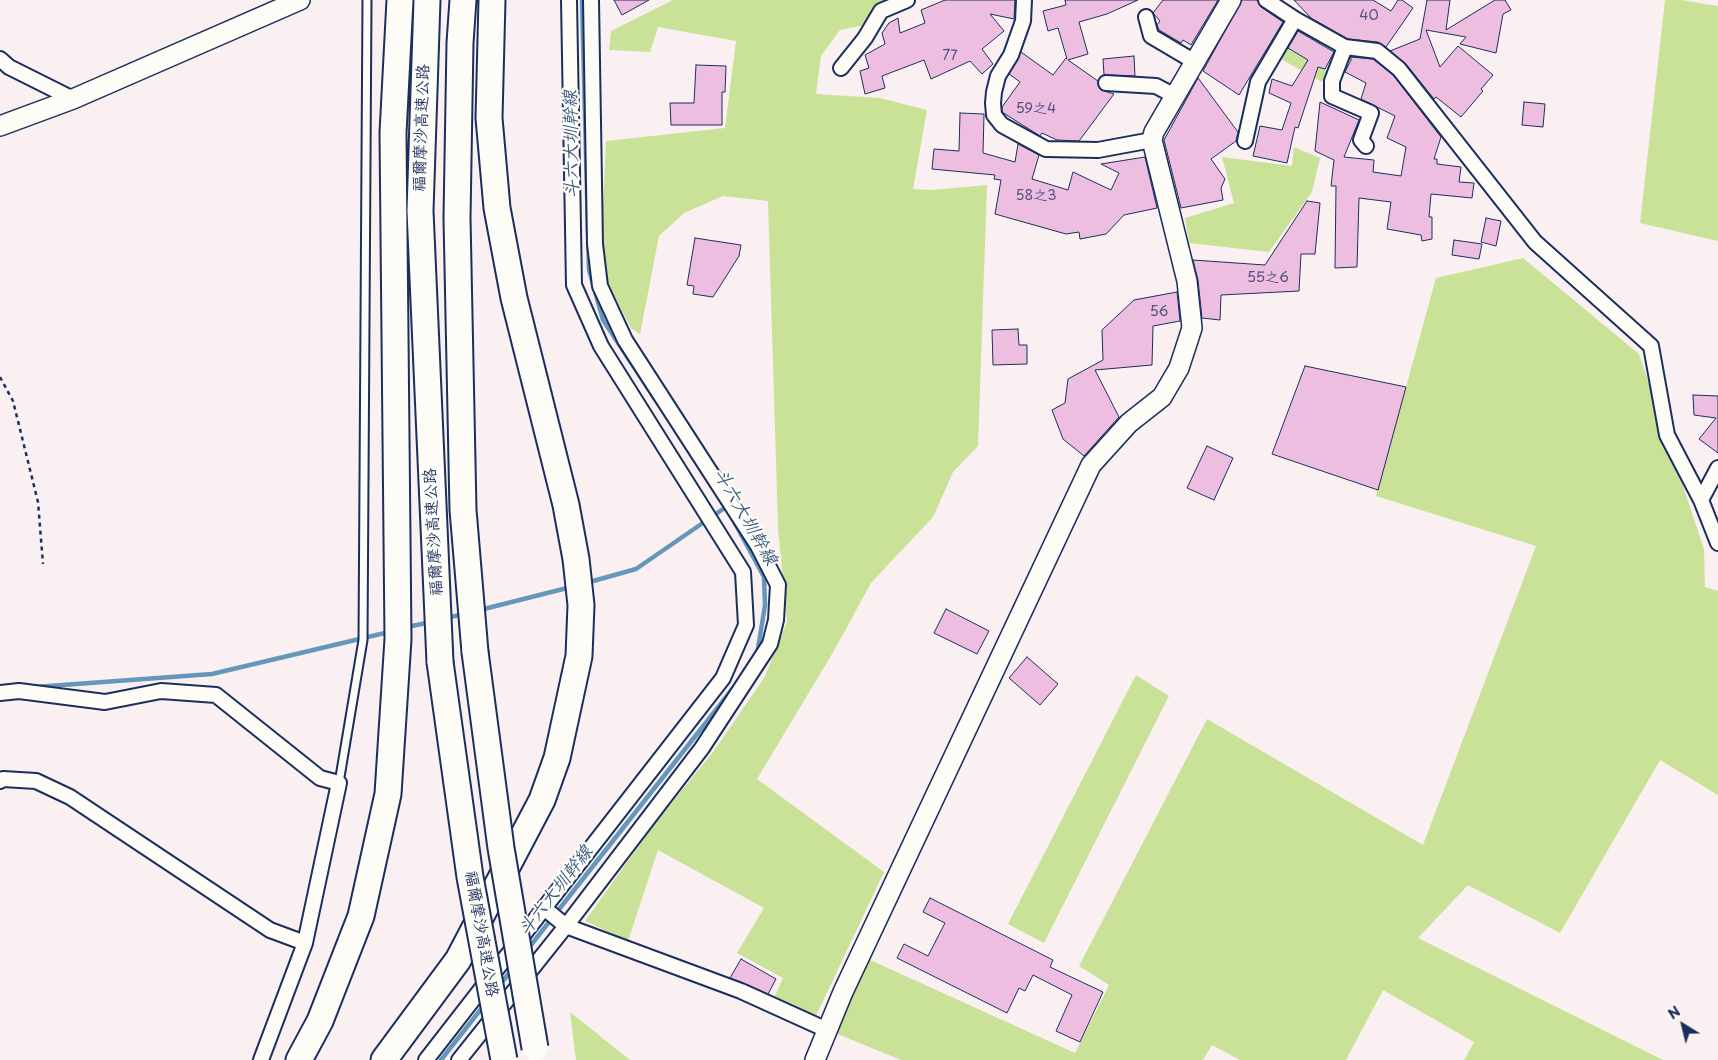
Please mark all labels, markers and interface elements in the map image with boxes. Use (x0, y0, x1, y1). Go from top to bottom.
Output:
house number: 40 (1359, 8, 1379, 24)
house number: 77 (942, 48, 958, 64)
street label: 福爾摩沙高速公路 (410, 64, 434, 192)
water label: 斗六大圳幹線 (560, 90, 584, 198)
house number: 59之4 (1016, 101, 1056, 117)
house number: 58之3 (1016, 188, 1056, 204)
house number: 55之6 (1247, 270, 1289, 286)
house number: 56 (1150, 304, 1168, 320)
water label: 斗六大圳幹線 (709, 465, 781, 569)
street label: 福爾摩沙高速公路 (421, 468, 447, 596)
water label: 斗六大圳幹線 (514, 842, 598, 940)
street label: 福爾摩沙高速公路 (460, 869, 502, 999)
north arrow (1658, 1000, 1708, 1050)
text: N (1663, 1001, 1685, 1024)

